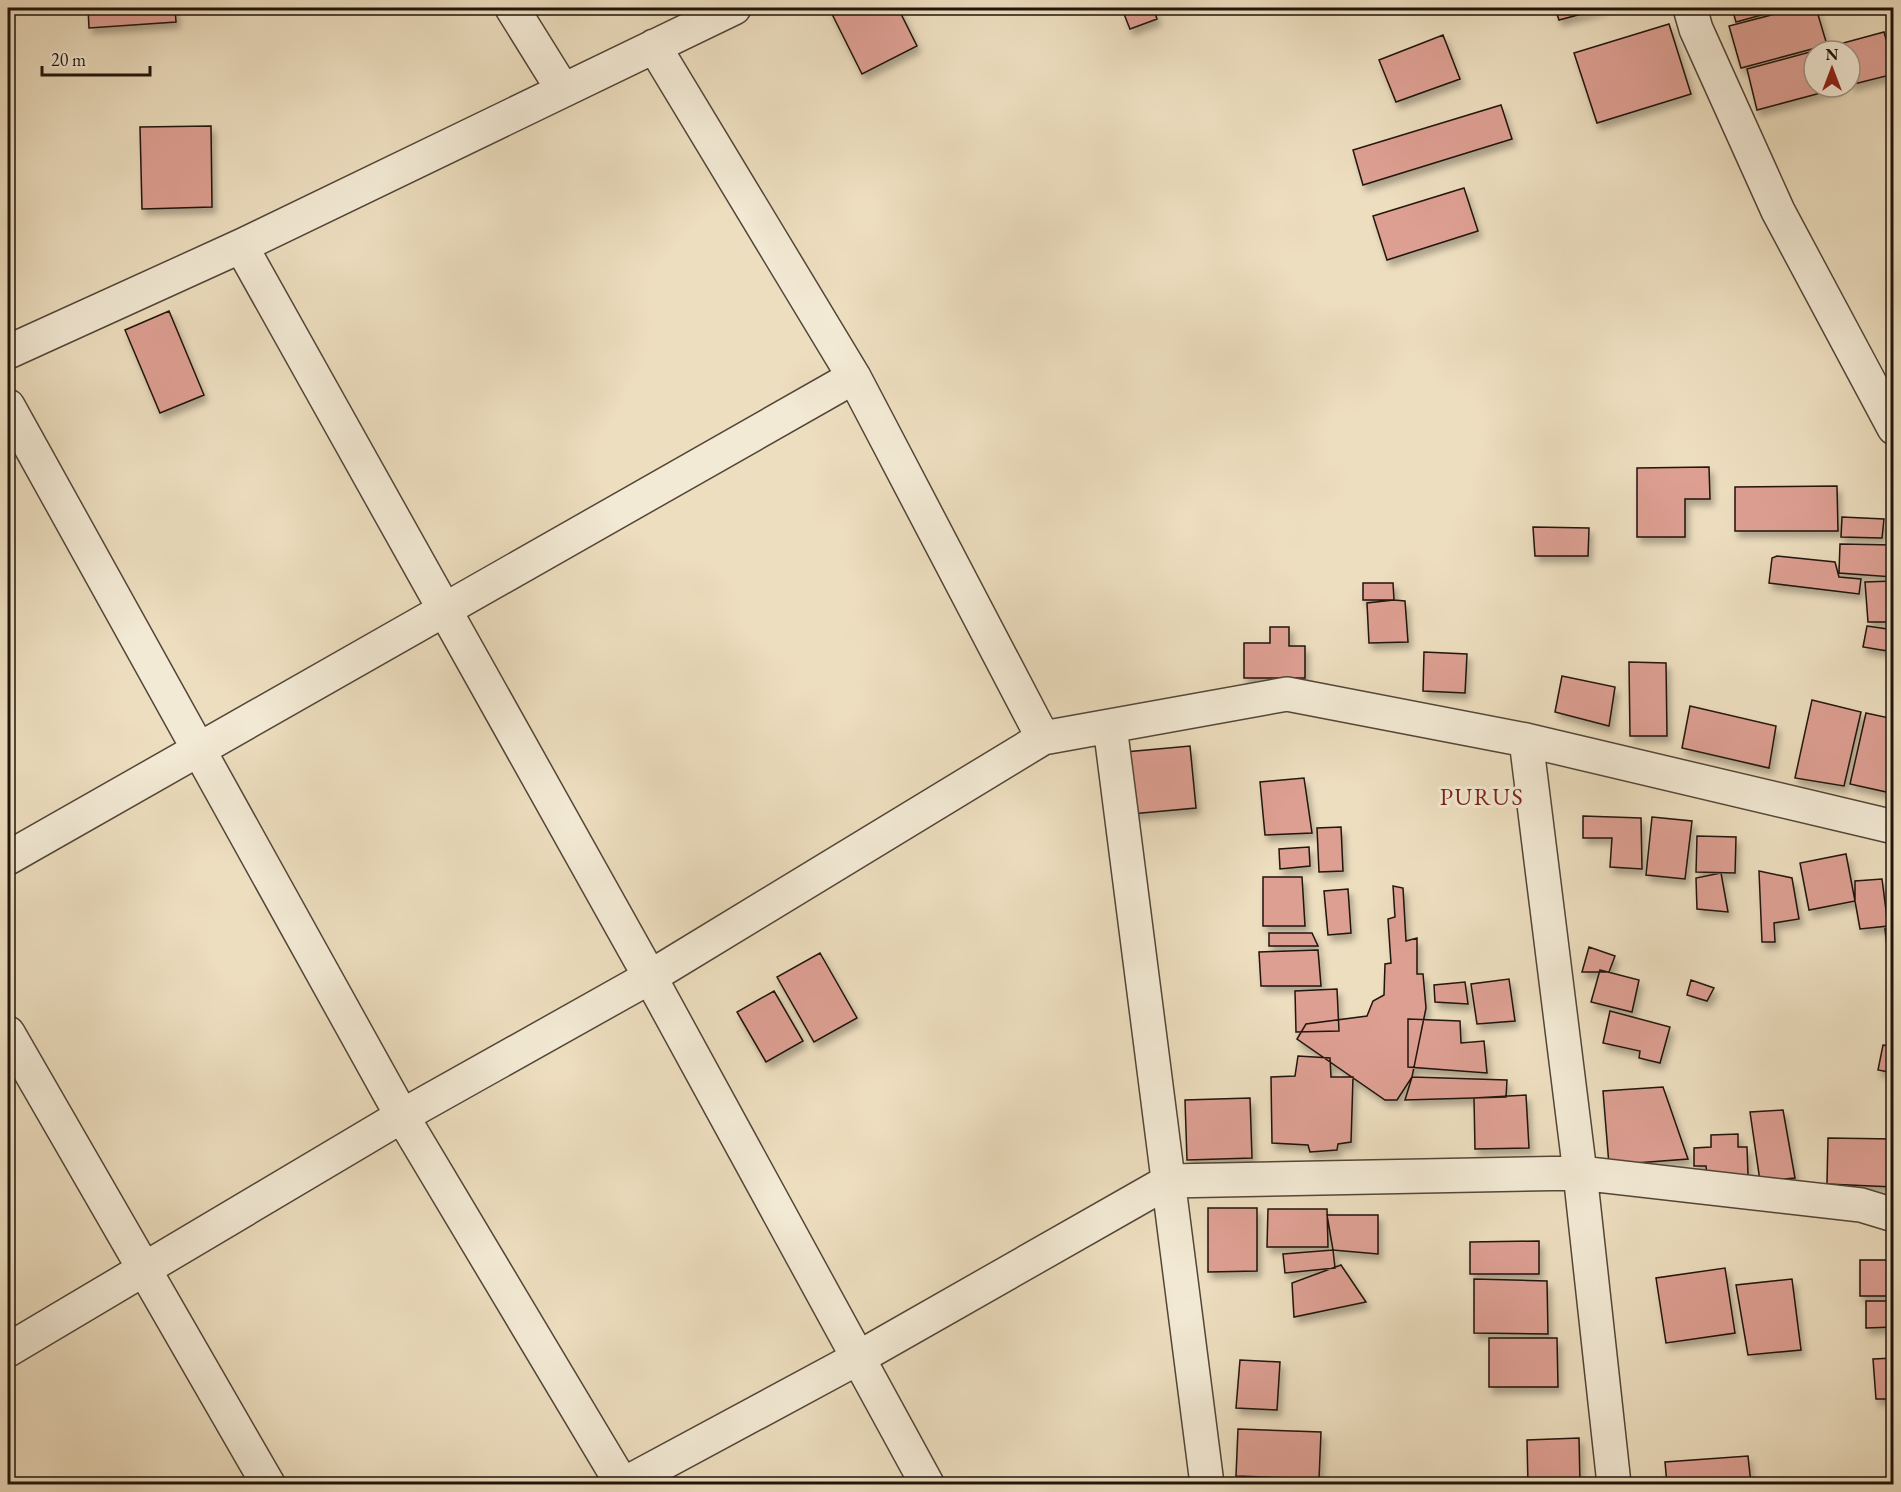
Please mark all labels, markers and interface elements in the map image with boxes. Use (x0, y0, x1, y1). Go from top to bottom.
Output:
scale bar (42, 39, 150, 77)
north arrow (1802, 39, 1862, 99)
text: N (1826, 44, 1839, 65)
text: 20 m (51, 48, 86, 71)
district label: PURUS (1440, 781, 1524, 812)

